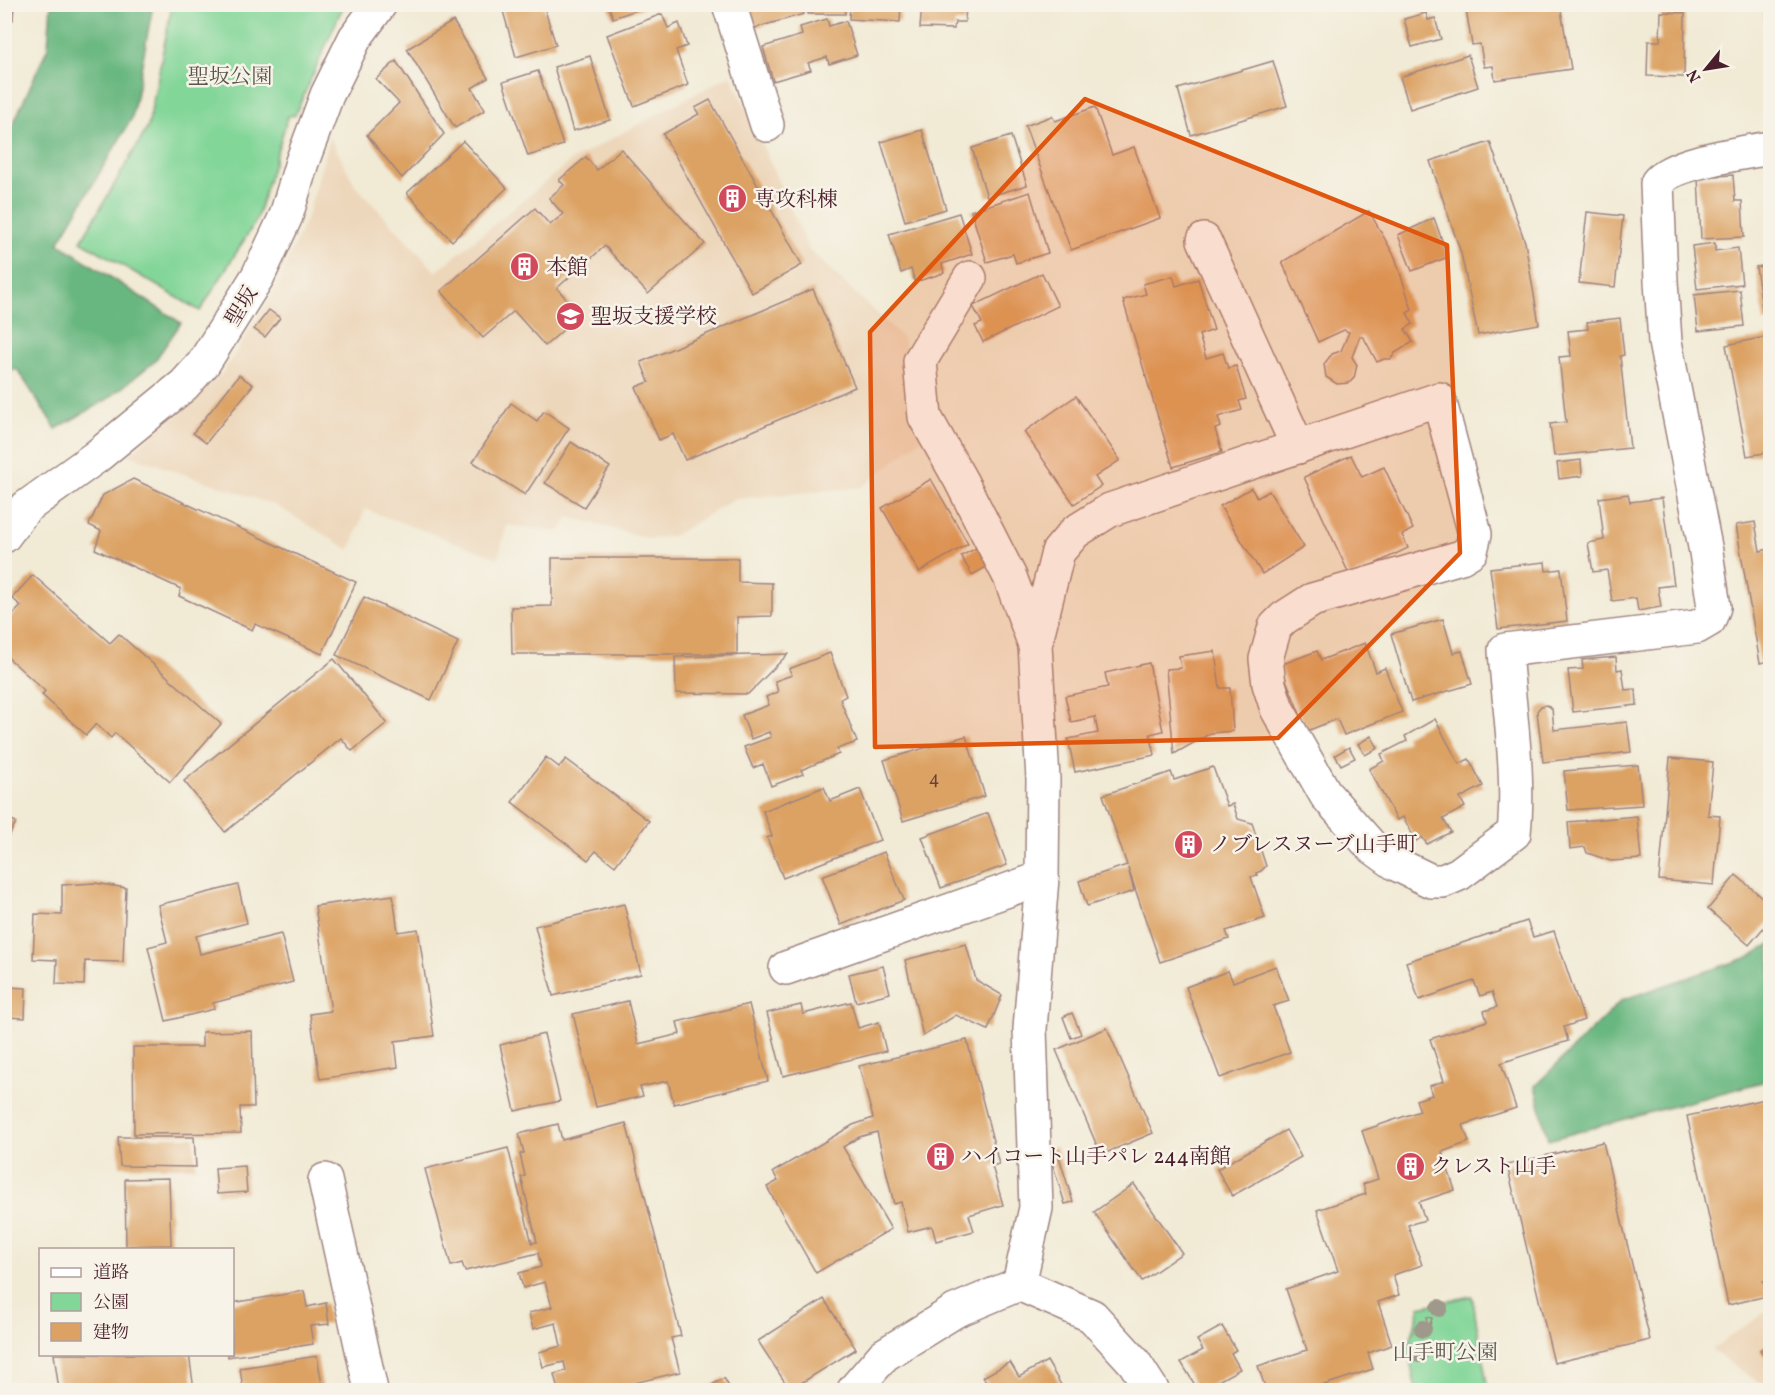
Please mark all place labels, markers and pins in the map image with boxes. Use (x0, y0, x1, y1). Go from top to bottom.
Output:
building icon: 専攻科棟 (717, 183, 749, 215)
place label: 専攻科棟 (754, 186, 838, 215)
building icon: 本館 (509, 251, 541, 283)
place label: 本館 (546, 254, 588, 283)
school or university icon: 聖坂支援学校 (554, 300, 586, 332)
place label: 聖坂支援学校 (591, 303, 717, 332)
building icon: ノブレスヌーブ山手町 (1173, 828, 1205, 860)
place label: ノブレスヌーブ山手町 (1210, 831, 1417, 860)
building icon: ハイコート山手パレ 244南館 (924, 1140, 956, 1172)
place label: ハイコート山手パレ 244南館 (961, 1143, 1231, 1172)
building icon: クレスト山手 (1394, 1150, 1426, 1182)
place label: クレスト山手 (1431, 1153, 1556, 1182)

